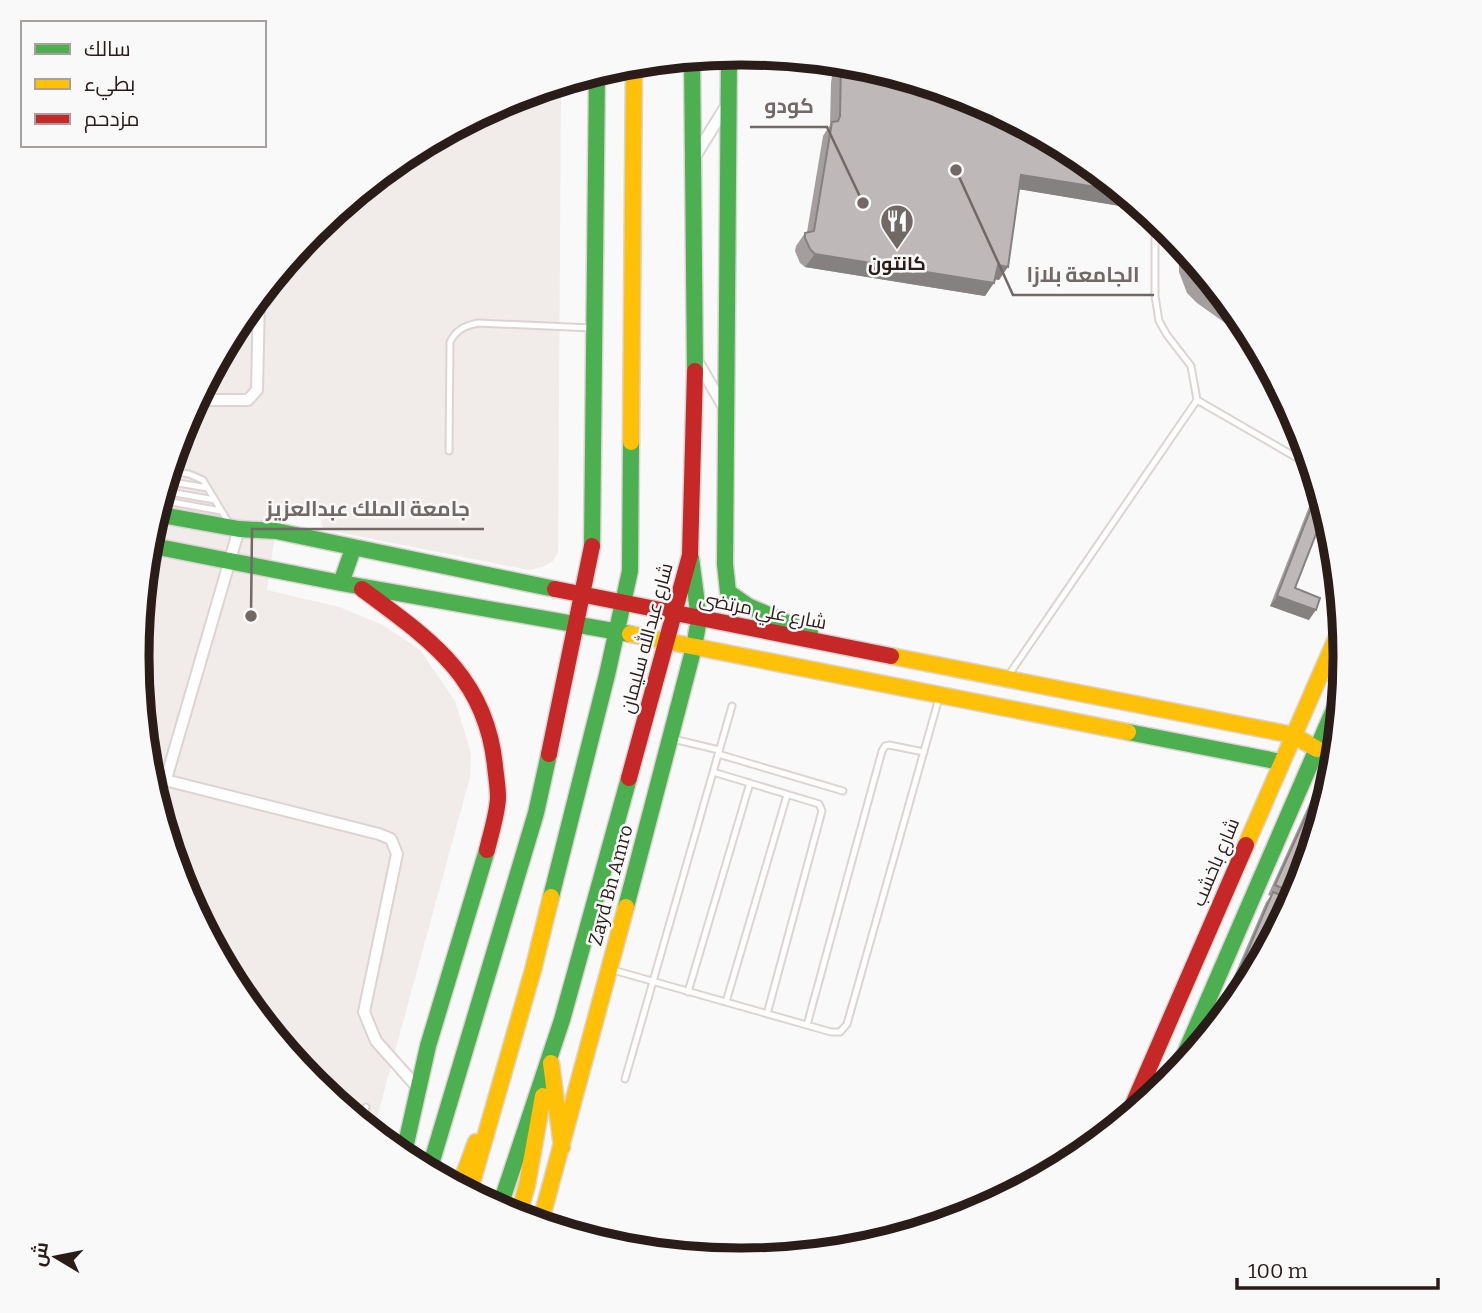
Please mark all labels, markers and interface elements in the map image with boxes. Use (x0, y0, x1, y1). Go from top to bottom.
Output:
legend (21, 21, 266, 147)
text: سالك (84, 36, 131, 62)
text: بطيء (84, 71, 135, 100)
callout: كودو (750, 85, 827, 127)
text: كودو (764, 93, 814, 119)
text: مزدحم (84, 106, 139, 133)
restaurant icon: كانتون (878, 202, 916, 251)
place label: كانتون (868, 252, 926, 275)
callout: الجامعة بلازا (1013, 253, 1154, 295)
text: الجامعة بلازا (1026, 262, 1140, 288)
callout: جامعة الملك عبدالعزيز (252, 487, 484, 529)
text: جامعة الملك عبدالعزيز (265, 496, 470, 522)
street label: شارع عبدالله سليمان (614, 560, 680, 716)
street label: شارع علي مرتضى (697, 587, 829, 637)
street label: شارع باخشب (1187, 815, 1246, 911)
street label: Zayd Bn Amro (583, 822, 638, 948)
north arrow (21, 1222, 91, 1292)
text: ش (26, 1240, 53, 1268)
scale bar (1237, 1246, 1438, 1290)
text: 100 m (1248, 1258, 1308, 1284)

